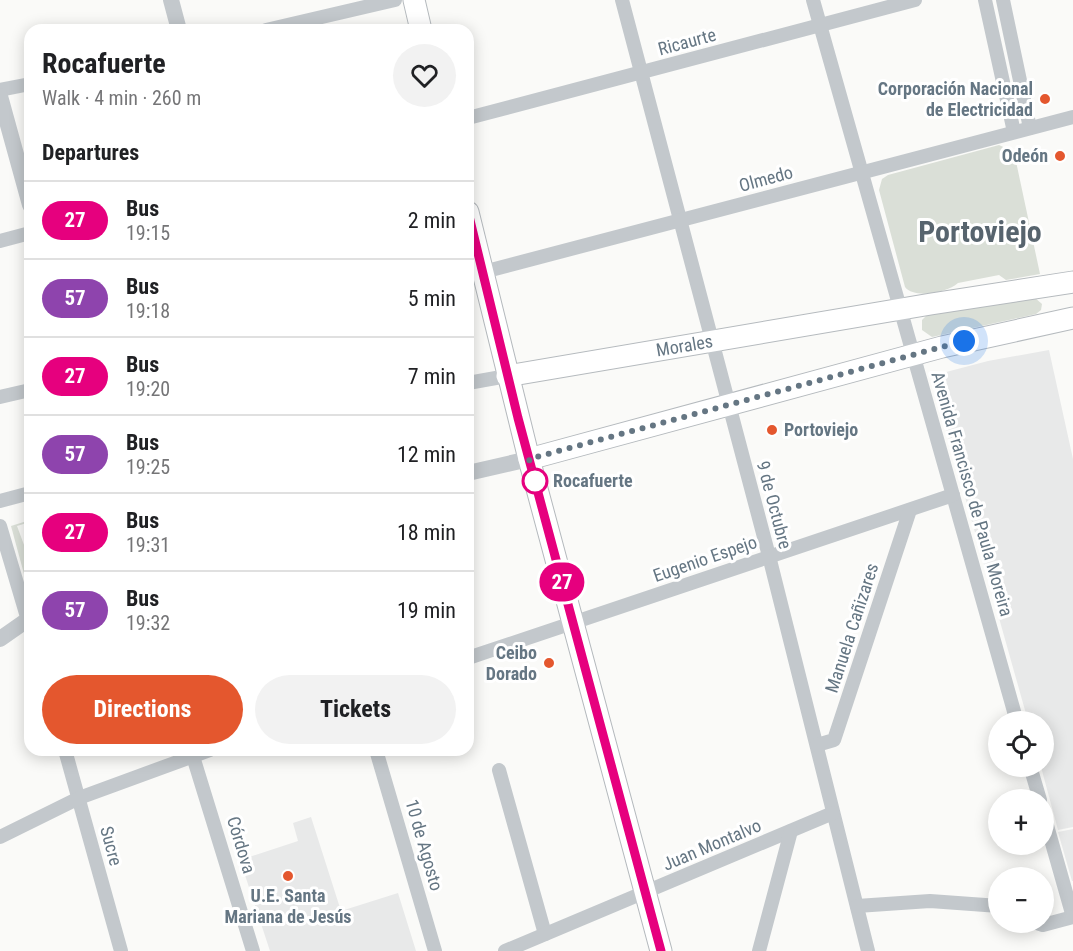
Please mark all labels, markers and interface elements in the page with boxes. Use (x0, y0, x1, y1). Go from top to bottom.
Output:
street label: Ricaurte (656, 24, 718, 59)
button: heart (393, 44, 456, 107)
text: Rocafuerte (42, 47, 166, 80)
place label: Corporación Nacional de Electricidad (878, 78, 1033, 120)
text: Walk · 4 min · 260 m (42, 86, 201, 110)
marker: Corporación Nacional de Electricidad (1038, 92, 1052, 106)
text: Departures (42, 140, 139, 165)
place label: Odeón (1002, 145, 1048, 166)
marker: Odeón (1053, 149, 1067, 163)
street label: Olmedo (737, 161, 795, 196)
text: Bus (126, 196, 159, 221)
text: 27 (64, 208, 86, 232)
text: 2 min (408, 208, 456, 233)
district label: Portoviejo (918, 214, 1042, 249)
text: 19:15 (126, 221, 170, 245)
text: Bus (126, 274, 159, 299)
text: 57 (64, 286, 86, 310)
text: 5 min (408, 286, 456, 311)
text: 19:18 (126, 299, 170, 323)
your location (949, 326, 979, 356)
street label: Morales (654, 330, 714, 361)
text: Bus (126, 352, 159, 377)
text: 27 (64, 364, 86, 388)
text: 7 min (408, 364, 456, 389)
street label: Avenida Francisco de Paula Moreira (927, 369, 1017, 619)
text: 19:20 (126, 377, 170, 401)
place label: Portoviejo (784, 419, 858, 440)
marker: Portoviejo (765, 423, 779, 437)
text: Bus (126, 430, 159, 455)
text: 57 (64, 442, 86, 466)
text: 12 min (397, 442, 456, 467)
text: 19:25 (126, 455, 170, 479)
street label: 9 de Octubre (753, 459, 796, 551)
marker: Rocafuerte (522, 468, 548, 494)
place label: Rocafuerte (553, 470, 633, 491)
text: Bus (126, 508, 159, 533)
text: 27 (64, 520, 86, 544)
text: 18 min (397, 520, 456, 545)
street label: Eugenio Espejo (650, 531, 759, 586)
text: 19:31 (126, 533, 170, 557)
street label: Manuela Cañizares (821, 560, 882, 695)
line badge: 27 (535, 562, 589, 602)
text: 27 (551, 570, 573, 594)
text: Bus (126, 586, 159, 611)
text: 57 (64, 598, 86, 622)
text: 19 min (397, 598, 456, 623)
text: 19:32 (126, 611, 170, 635)
place label: Ceibo Dorado (486, 642, 537, 684)
marker: Ceibo Dorado (542, 656, 556, 670)
button: Directions (42, 675, 243, 744)
button: Tickets (255, 675, 456, 744)
map controls (988, 711, 1054, 933)
button: locate (988, 711, 1054, 777)
button: + (988, 789, 1054, 855)
street label: 10 de Agosto (401, 797, 448, 893)
street label: Córdova (223, 814, 260, 876)
street label: Juan Montalvo (659, 814, 764, 875)
street label: Sucre (96, 824, 127, 868)
button: − (988, 867, 1054, 933)
marker: U.E. Santa Mariana de Jesús (281, 869, 295, 883)
place label: U.E. Santa Mariana de Jesús (225, 885, 351, 927)

